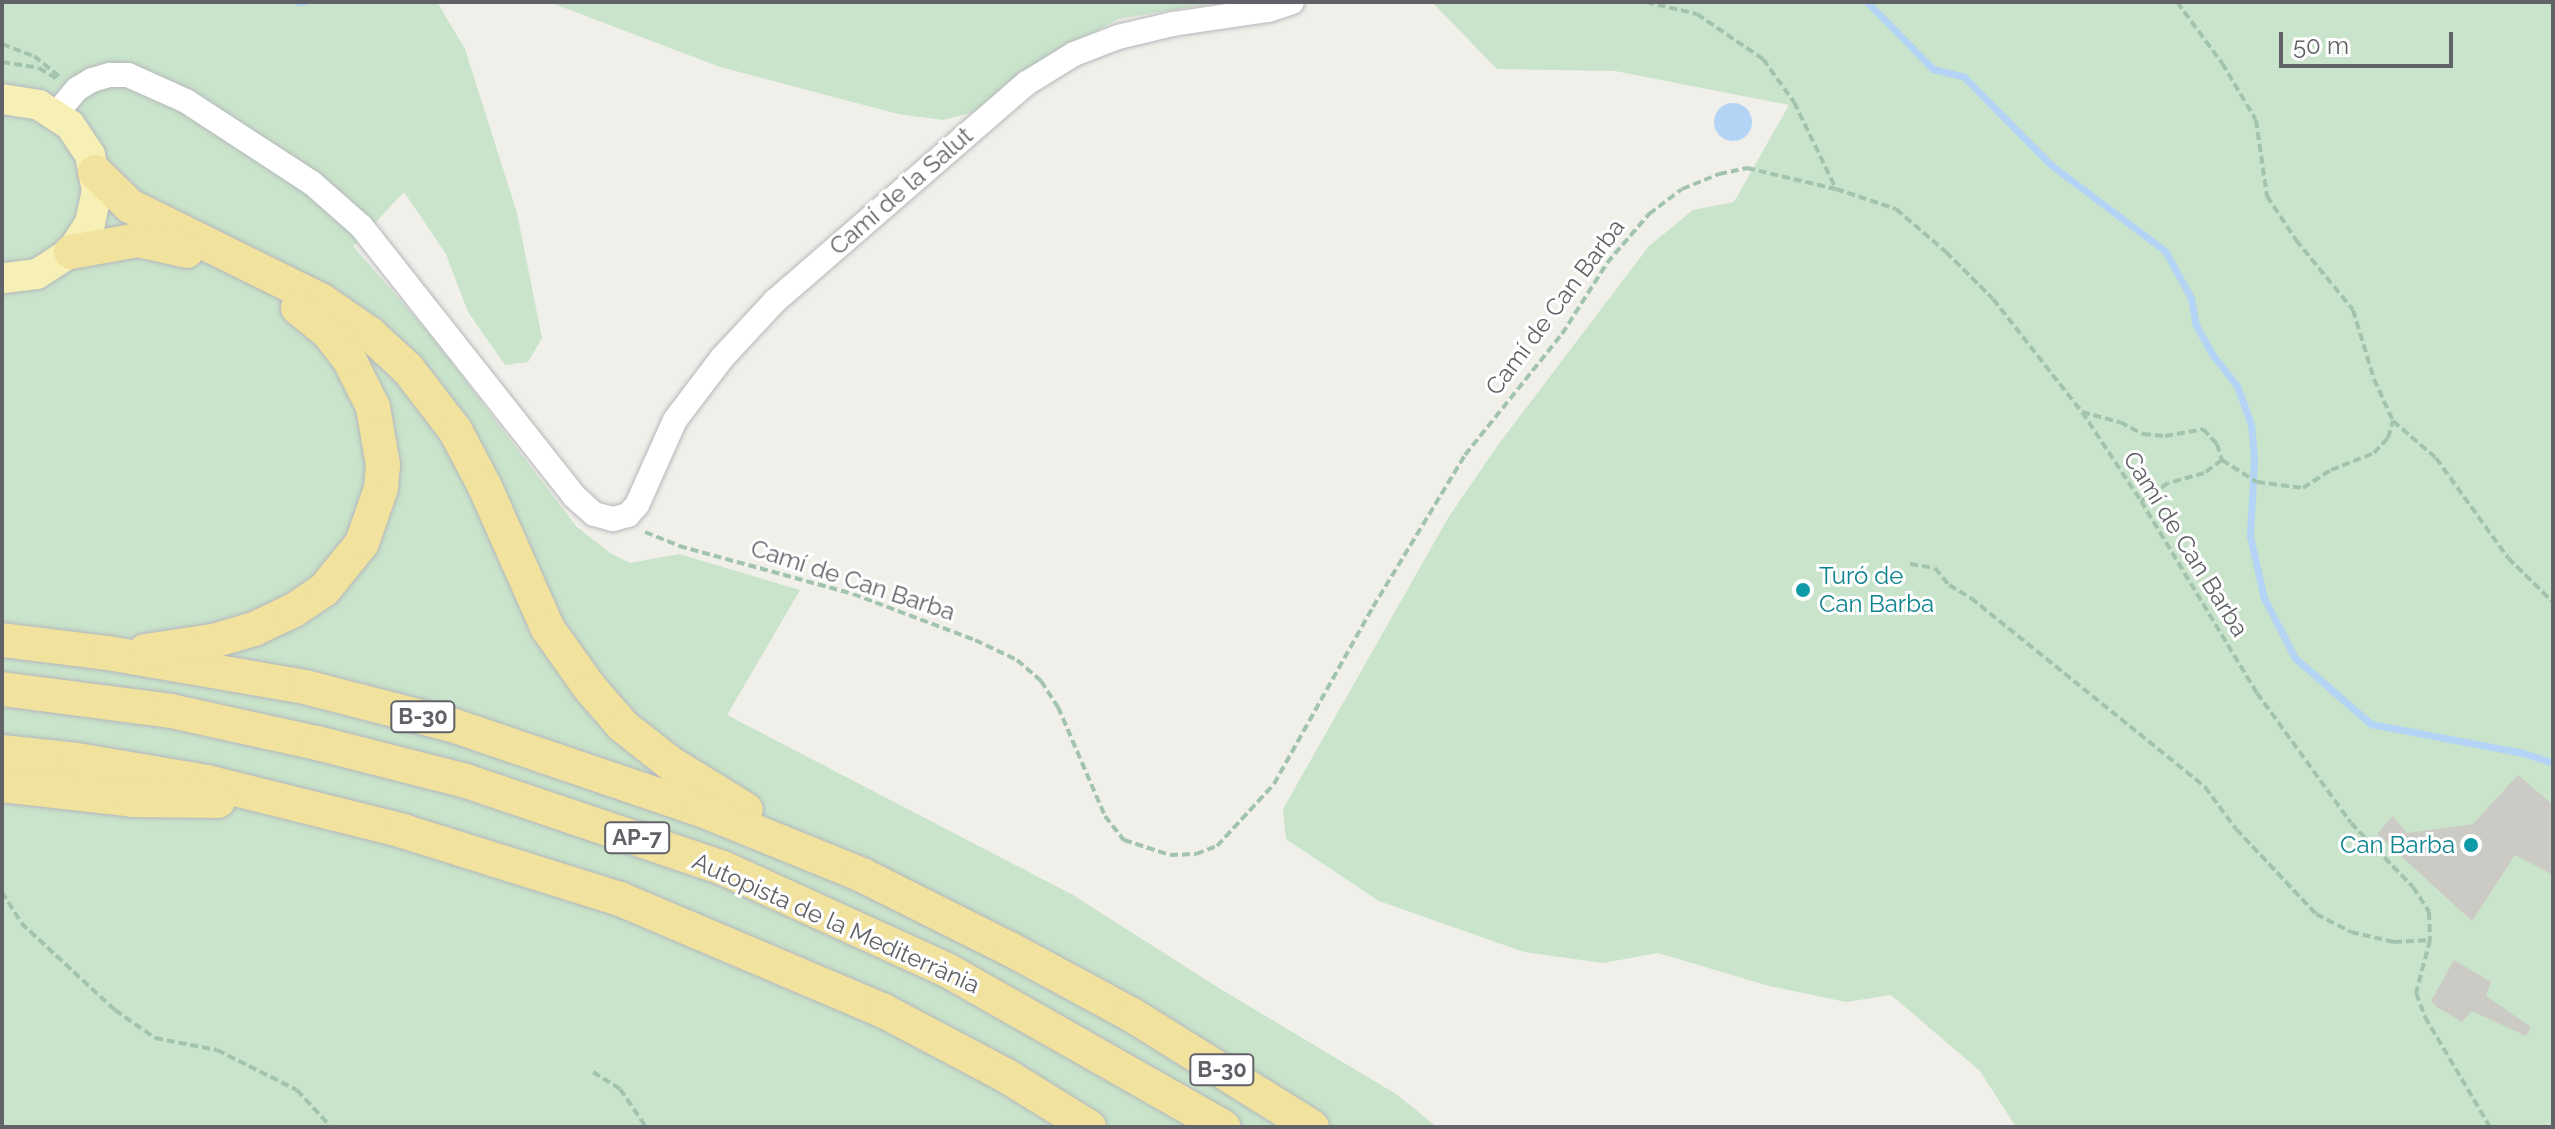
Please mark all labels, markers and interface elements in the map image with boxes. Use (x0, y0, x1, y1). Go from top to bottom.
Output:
scale bar (2283, 16, 2457, 66)
text: 50 m (2293, 31, 2349, 60)
street label: Camí de la Salut (824, 121, 978, 261)
street label: Camí de Can Barba (1479, 213, 1631, 401)
street label: Camí de Can Barba (2117, 446, 2255, 642)
street label: Camí de Can Barba (747, 533, 959, 627)
place label: Turó de Can Barba (1819, 562, 1934, 618)
marker: Turó de Can Barba (1794, 581, 1812, 599)
road number: B-30 (389, 699, 457, 735)
road number: AP-7 (603, 820, 671, 856)
place label: Can Barba (2340, 831, 2455, 859)
marker: Can Barba (2462, 836, 2480, 854)
street label: Autopista de la Mediterrània (688, 847, 984, 999)
road number: B-30 (1188, 1052, 1256, 1088)

